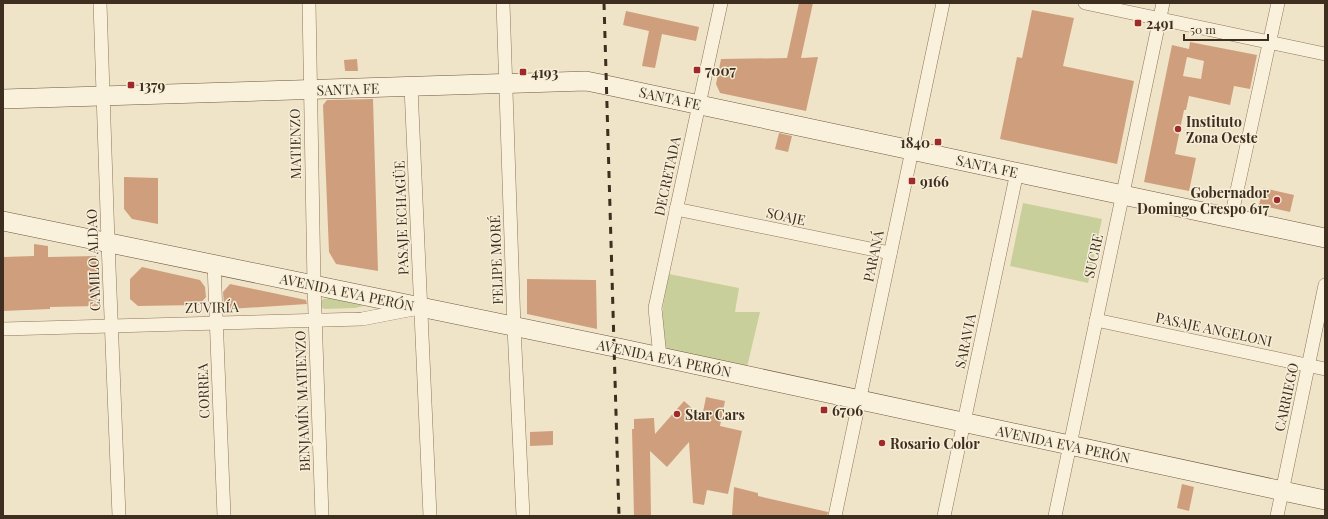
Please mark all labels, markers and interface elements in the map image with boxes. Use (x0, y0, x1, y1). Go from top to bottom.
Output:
place label: 2491 (1146, 14, 1174, 33)
scale bar (1184, 16, 1268, 42)
marker: 2491 (1133, 18, 1143, 28)
text: 50 m (1190, 21, 1216, 37)
place label: 7007 (705, 61, 736, 80)
place label: 4193 (531, 63, 558, 82)
marker: 7007 (692, 65, 702, 75)
marker: 4193 (518, 67, 528, 77)
place label: 1379 (139, 76, 165, 95)
street label: SANTA FE (316, 78, 380, 100)
marker: 1379 (126, 80, 136, 90)
street label: SANTA FE (637, 82, 703, 114)
street label: MATIENZO (285, 108, 305, 180)
place label: Instituto Zona Oeste (1186, 112, 1258, 147)
marker: Instituto Zona Oeste (1173, 124, 1183, 134)
place label: 1840 (900, 133, 930, 152)
street label: DECRETADA (649, 134, 685, 218)
marker: 1840 (933, 137, 943, 147)
street label: SANTA FE (954, 150, 1020, 182)
street label: PASAJE ECHAGÜE (390, 160, 412, 276)
place label: 9166 (920, 172, 949, 191)
marker: 9166 (907, 176, 917, 186)
place label: Gobernador Domingo Crespo 617 (1137, 183, 1270, 218)
marker: Gobernador Domingo Crespo 617 (1272, 195, 1282, 205)
street label: SOAJE (765, 203, 807, 229)
street label: CAMILO ALDAO (82, 209, 104, 311)
street label: FELIPE MORÉ (485, 215, 507, 305)
street label: PARANÁ (858, 228, 888, 284)
street label: SUCRE (1079, 232, 1107, 280)
street label: AVENIDA EVA PERÓN (277, 268, 416, 316)
street label: ZUVIRÍA (185, 297, 239, 317)
street label: PASAJE ANGELONI (1154, 307, 1274, 351)
street label: SARAVIA (950, 312, 980, 370)
street label: BENJAMÍN MATIENZO (290, 330, 314, 472)
street label: AVENIDA EVA PERÓN (594, 334, 733, 382)
street label: CARRIEGO (1269, 361, 1303, 433)
street label: CORREA (193, 363, 213, 419)
place label: 6706 (832, 401, 863, 420)
place label: Star Cars (685, 405, 745, 424)
marker: 6706 (819, 405, 829, 415)
marker: Star Cars (672, 409, 682, 419)
street label: AVENIDA EVA PERÓN (993, 420, 1132, 468)
place label: Rosario Color (890, 434, 980, 453)
marker: Rosario Color (877, 438, 887, 448)

